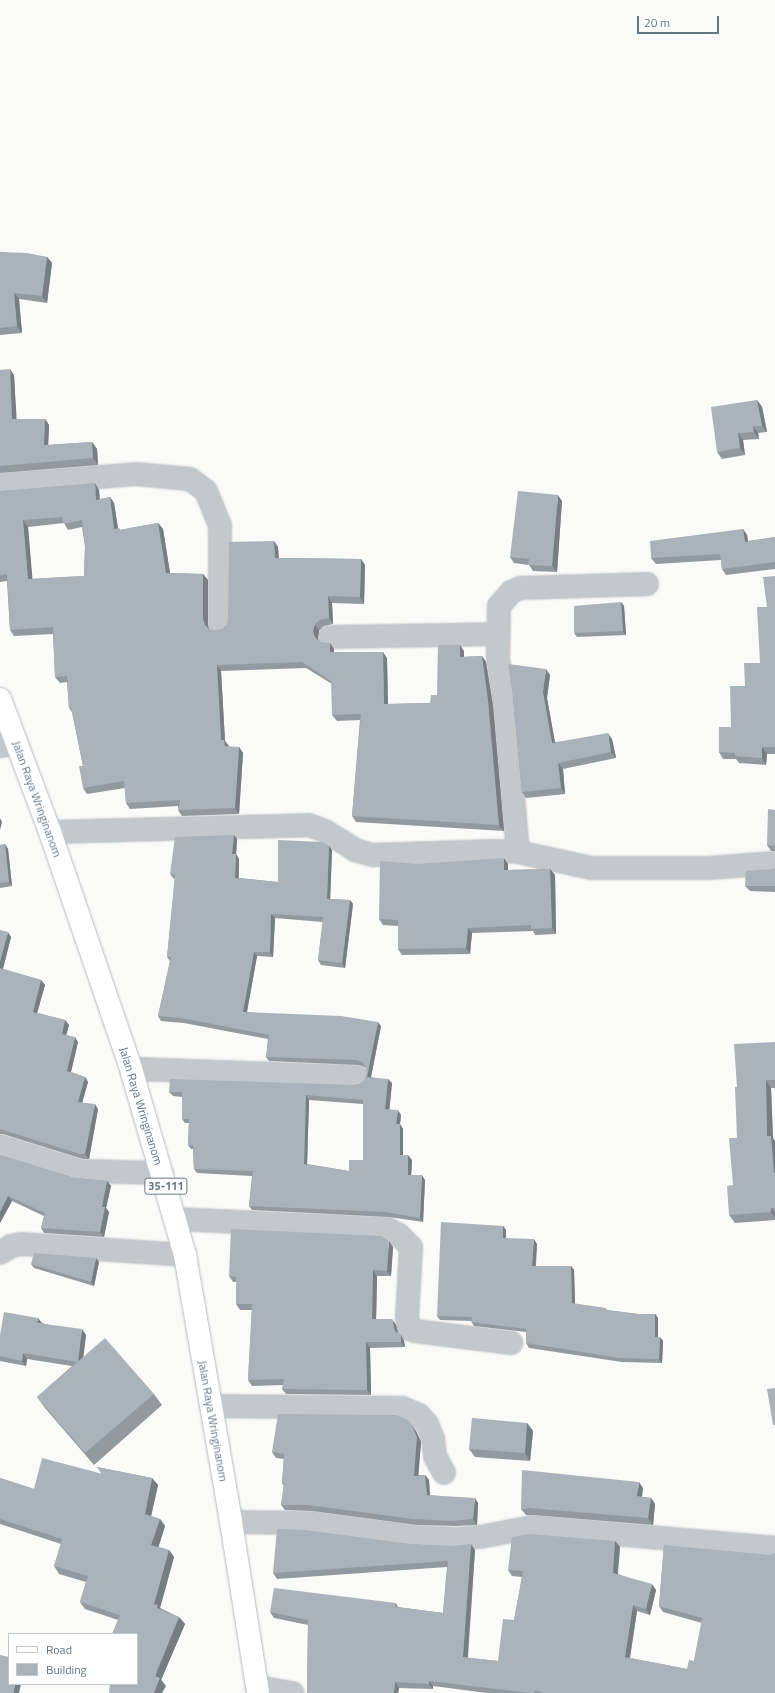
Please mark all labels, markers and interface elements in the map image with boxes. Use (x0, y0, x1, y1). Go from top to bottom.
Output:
scale bar (639, 8, 721, 34)
text: 20 m (644, 13, 670, 32)
street label: Jalan Raya Wringinanom (9, 739, 65, 859)
street label: Jalan Raya Wringinanom (116, 1045, 166, 1167)
road number: 35-111 (144, 1177, 188, 1195)
street label: Jalan Raya Wringinanom (195, 1359, 231, 1483)
legend (8, 1633, 138, 1685)
text: Road (46, 1640, 72, 1659)
text: Building (46, 1660, 87, 1679)

